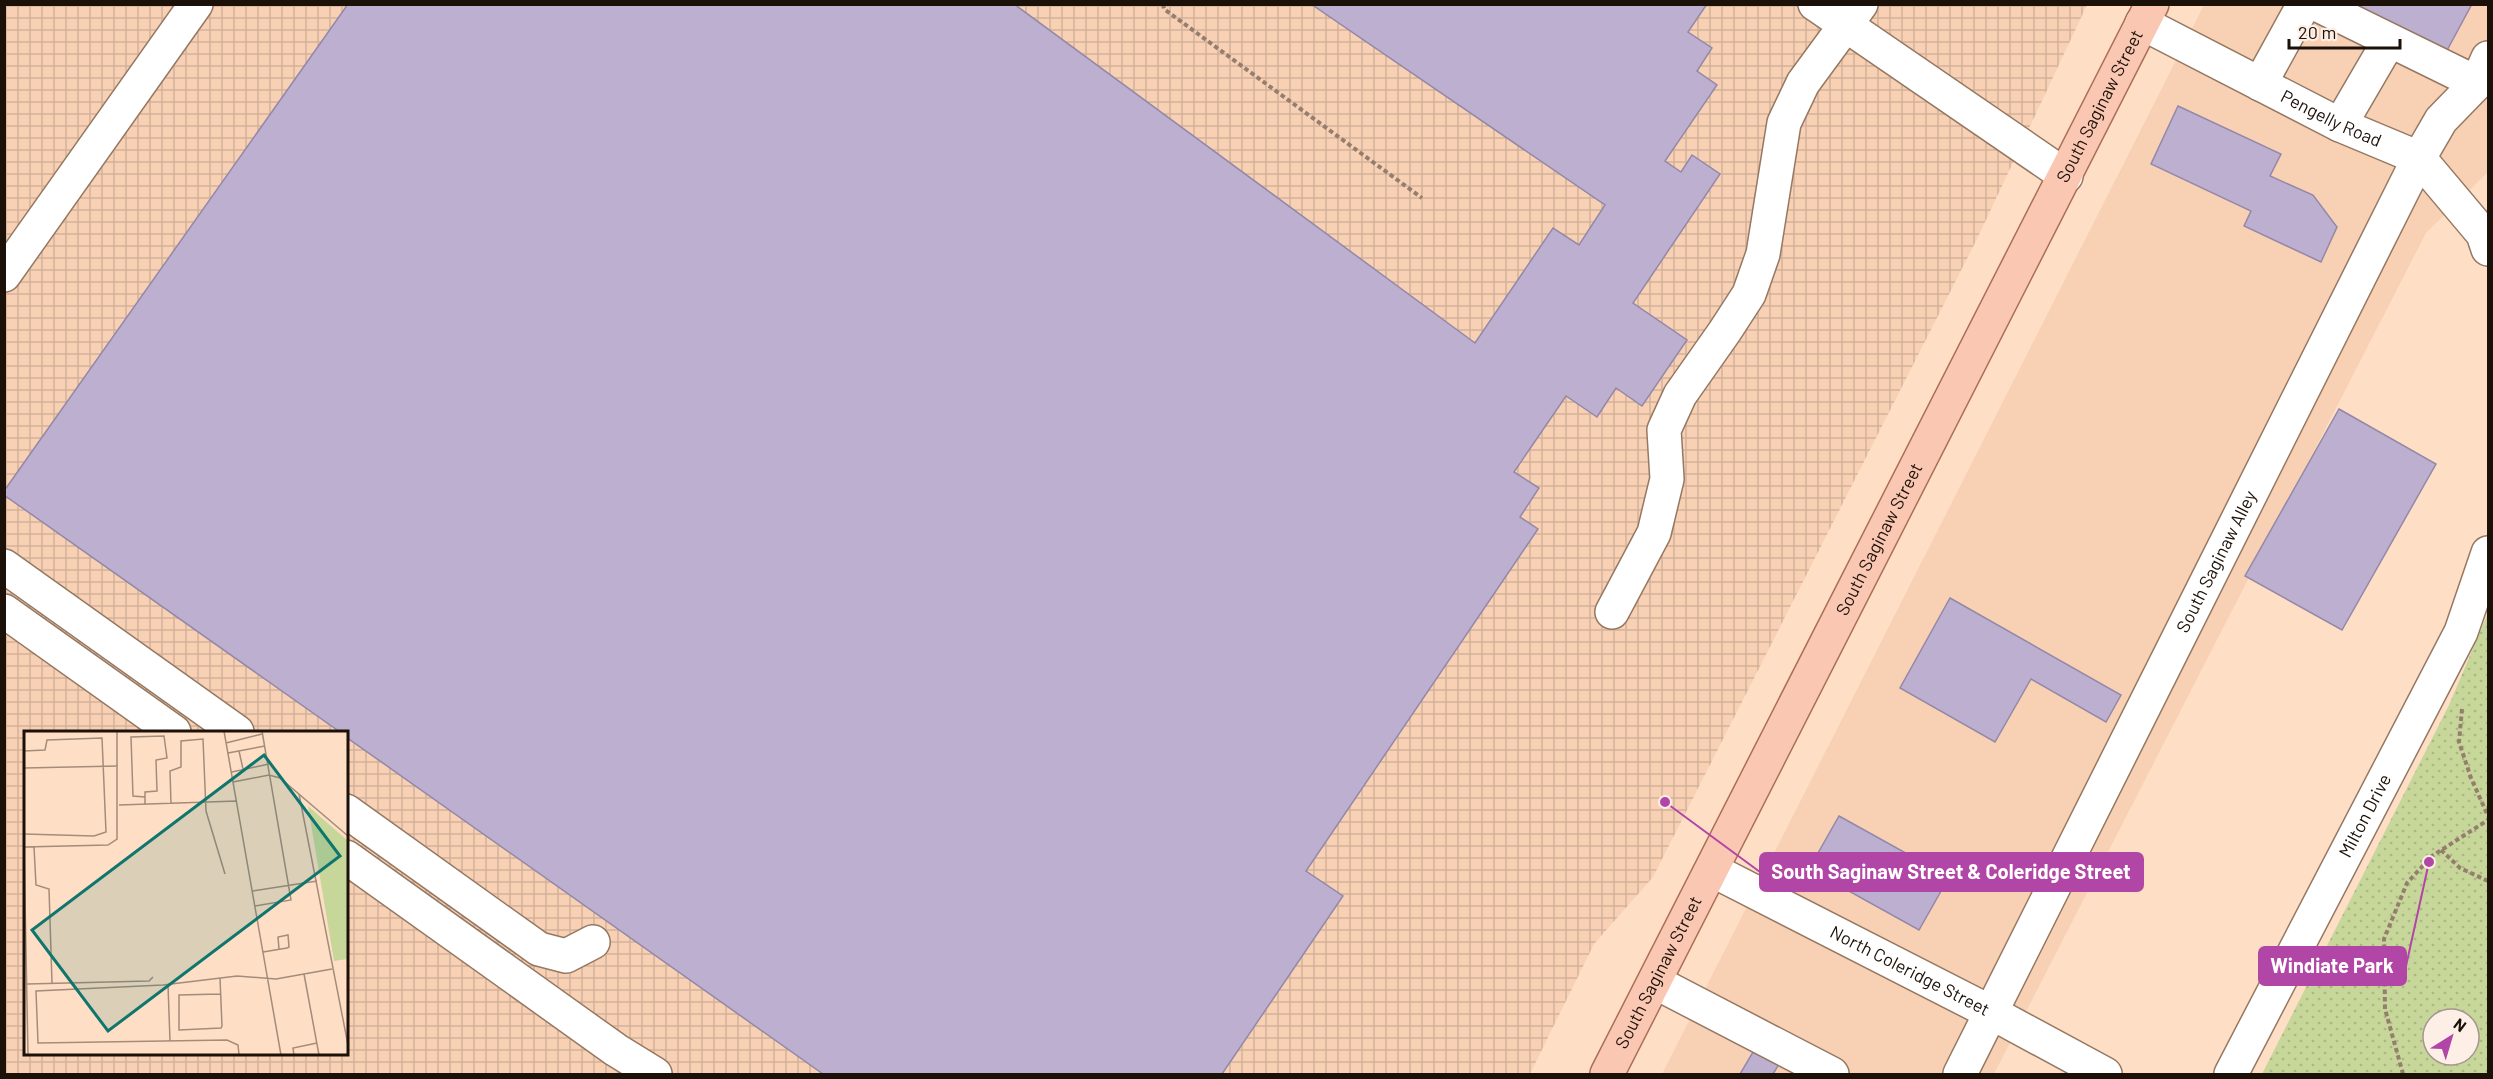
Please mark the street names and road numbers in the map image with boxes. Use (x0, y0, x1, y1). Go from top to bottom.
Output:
street label: South Saginaw Street (2051, 26, 2147, 186)
street label: Pengelly Road (2277, 84, 2385, 151)
street label: South Saginaw Street (1830, 459, 1926, 619)
street label: South Saginaw Alley (2171, 487, 2261, 636)
street label: Milton Drive (2334, 770, 2395, 861)
street label: South Saginaw Street (1610, 892, 1706, 1052)
street label: North Coleridge Street (1827, 920, 1994, 1020)

